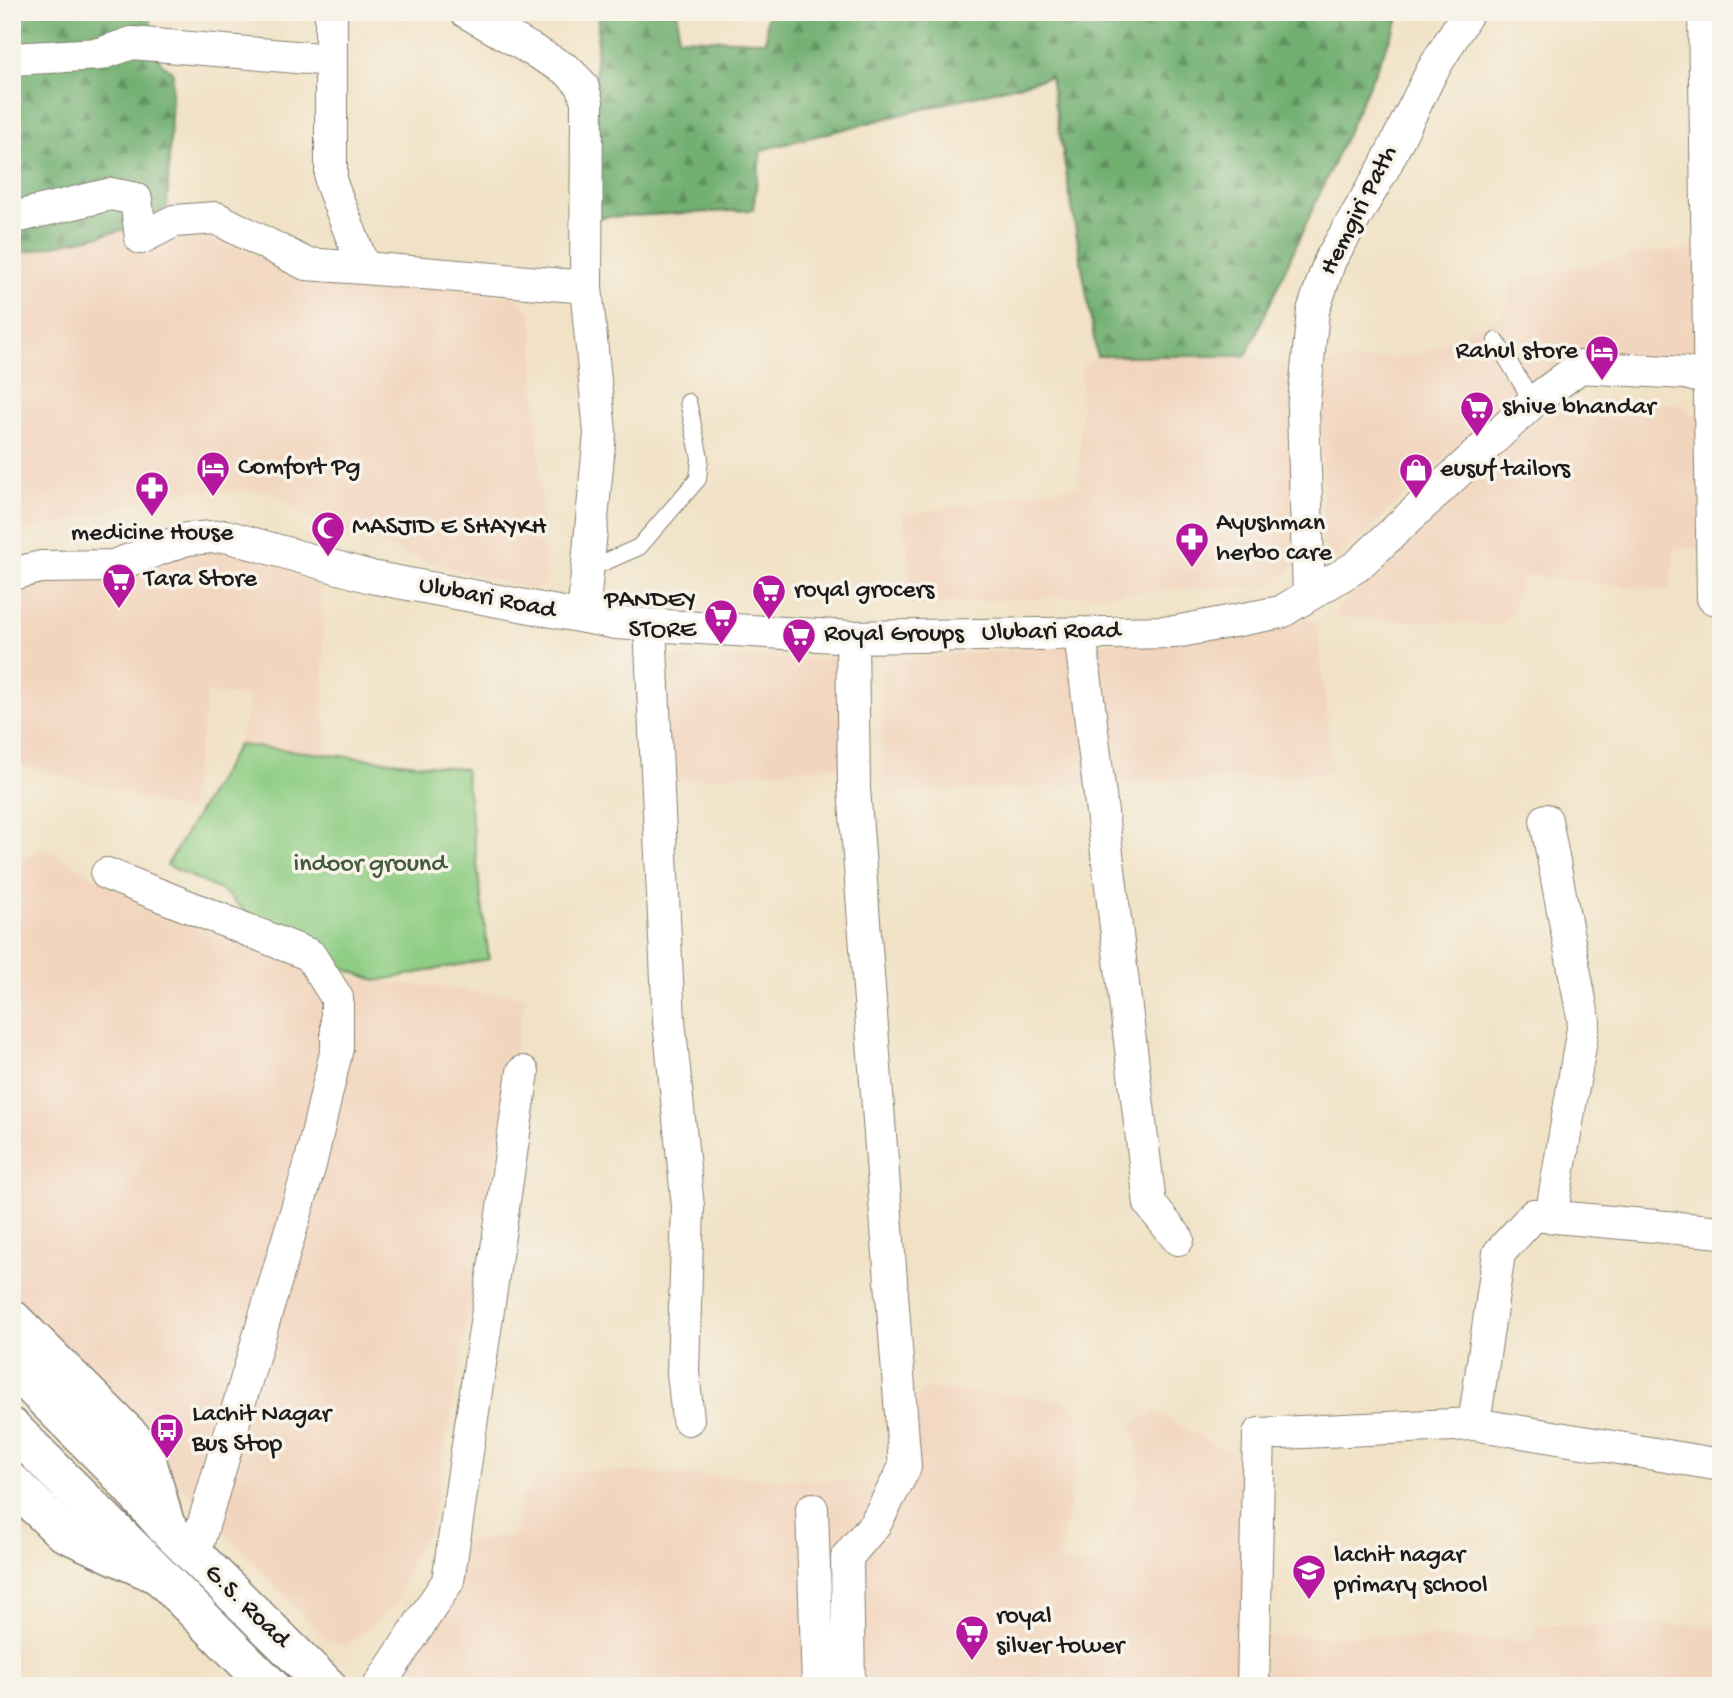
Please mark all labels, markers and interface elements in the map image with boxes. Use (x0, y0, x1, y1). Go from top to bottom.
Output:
street label: Hemgiri Path (1314, 141, 1406, 281)
hotel icon: Rahul store (1583, 333, 1621, 382)
place label: Rahul store (1456, 337, 1579, 368)
supermarket icon: shive bhandar (1458, 389, 1496, 438)
place label: shive bhandar (1502, 393, 1658, 424)
hotel icon: Comfort Pg (194, 449, 232, 498)
shop icon: eusuf tailors (1397, 451, 1435, 500)
place label: Comfort Pg (238, 453, 361, 484)
place label: eusuf tailors (1440, 455, 1572, 486)
pharmacy icon: medicine House (133, 469, 171, 518)
mosque icon: MASJID E SHAYKH (309, 509, 347, 558)
place label: Ayushman herbo care (1216, 509, 1332, 570)
place label: MASJID E SHAYKH (352, 513, 547, 544)
place label: medicine House (71, 519, 234, 550)
pharmacy icon: Ayushman herbo care (1173, 520, 1211, 569)
supermarket icon: Tara Store (100, 561, 138, 610)
place label: Tara Store (142, 565, 258, 596)
street label: Ulubari Road (416, 571, 560, 628)
supermarket icon: royal grocers (750, 572, 788, 621)
place label: royal grocers (794, 576, 936, 607)
place label: PANDEY STORE (603, 586, 697, 647)
supermarket icon: PANDEY STORE (702, 597, 740, 646)
supermarket icon: Royal Groups (780, 616, 818, 665)
street label: Ulubari Road (981, 616, 1122, 650)
place label: Royal Groups (824, 620, 965, 651)
park label: indoor ground (294, 850, 448, 881)
place label: Lachit Nagar Bus Stop (191, 1400, 334, 1461)
bus stop icon: Lachit Nagar Bus Stop (148, 1411, 186, 1460)
place label: lachit nagar primary school (1333, 1541, 1488, 1602)
school or university icon: lachit nagar primary school (1290, 1552, 1328, 1601)
street label: G.S. Road (196, 1558, 297, 1657)
place label: royal silver tower (996, 1602, 1127, 1663)
supermarket icon: royal silver tower (953, 1613, 991, 1662)

